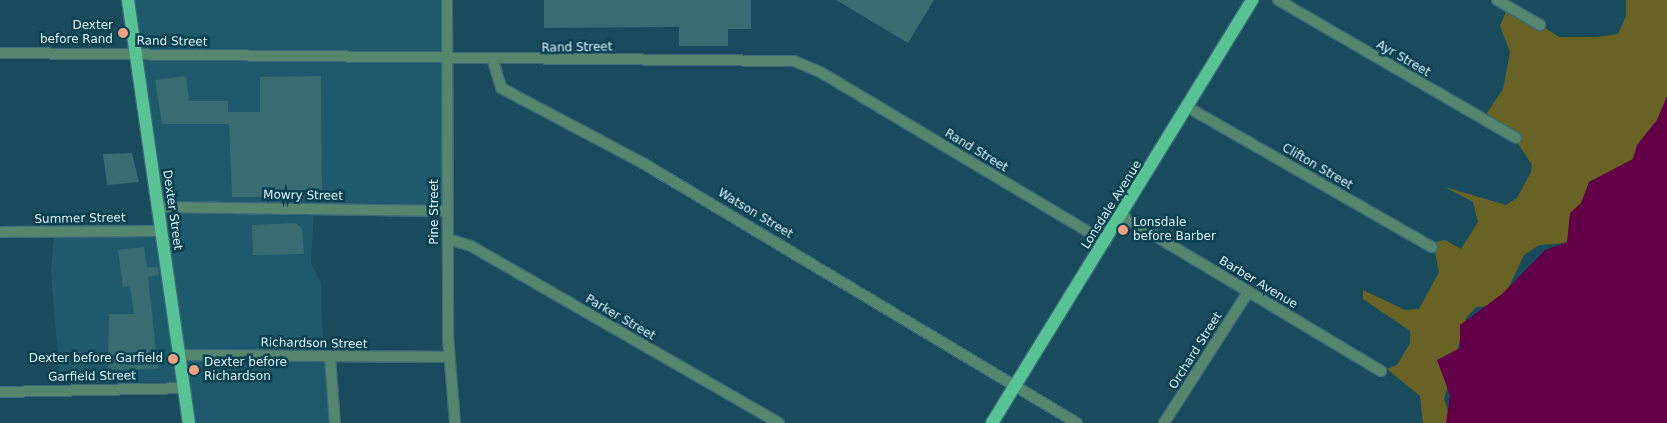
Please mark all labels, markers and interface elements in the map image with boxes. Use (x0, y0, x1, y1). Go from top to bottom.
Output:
place label: Dexter before Rand (40, 19, 113, 47)
marker: Dexter before Rand (117, 27, 129, 39)
street label: Rand Street (136, 34, 208, 50)
street label: Ayr Street (1374, 38, 1432, 80)
street label: Rand Street (541, 40, 613, 56)
street label: Rand Street (942, 127, 1010, 175)
street label: Clifton Street (1279, 141, 1355, 193)
street label: Lonsdale Avenue (1079, 158, 1145, 252)
street label: Dexter Street (159, 169, 185, 251)
street label: Pine Street (428, 179, 442, 245)
street label: Watson Street (715, 186, 795, 242)
street label: Mowry Street (263, 188, 343, 204)
street label: Summer Street (34, 211, 126, 227)
place label: Lonsdale before Barber (1133, 216, 1216, 244)
marker: Lonsdale before Barber (1117, 224, 1129, 236)
street label: Barber Avenue (1216, 254, 1300, 312)
street label: Parker Street (583, 292, 657, 344)
street label: Orchard Street (1167, 310, 1225, 392)
street label: Richardson Street (260, 336, 368, 352)
place label: Dexter before Garfield (29, 352, 163, 366)
marker: Dexter before Garfield (167, 353, 179, 365)
place label: Dexter before Richardson (204, 356, 287, 384)
marker: Dexter before Richardson (188, 364, 200, 376)
street label: Garfield Street (48, 369, 136, 385)

